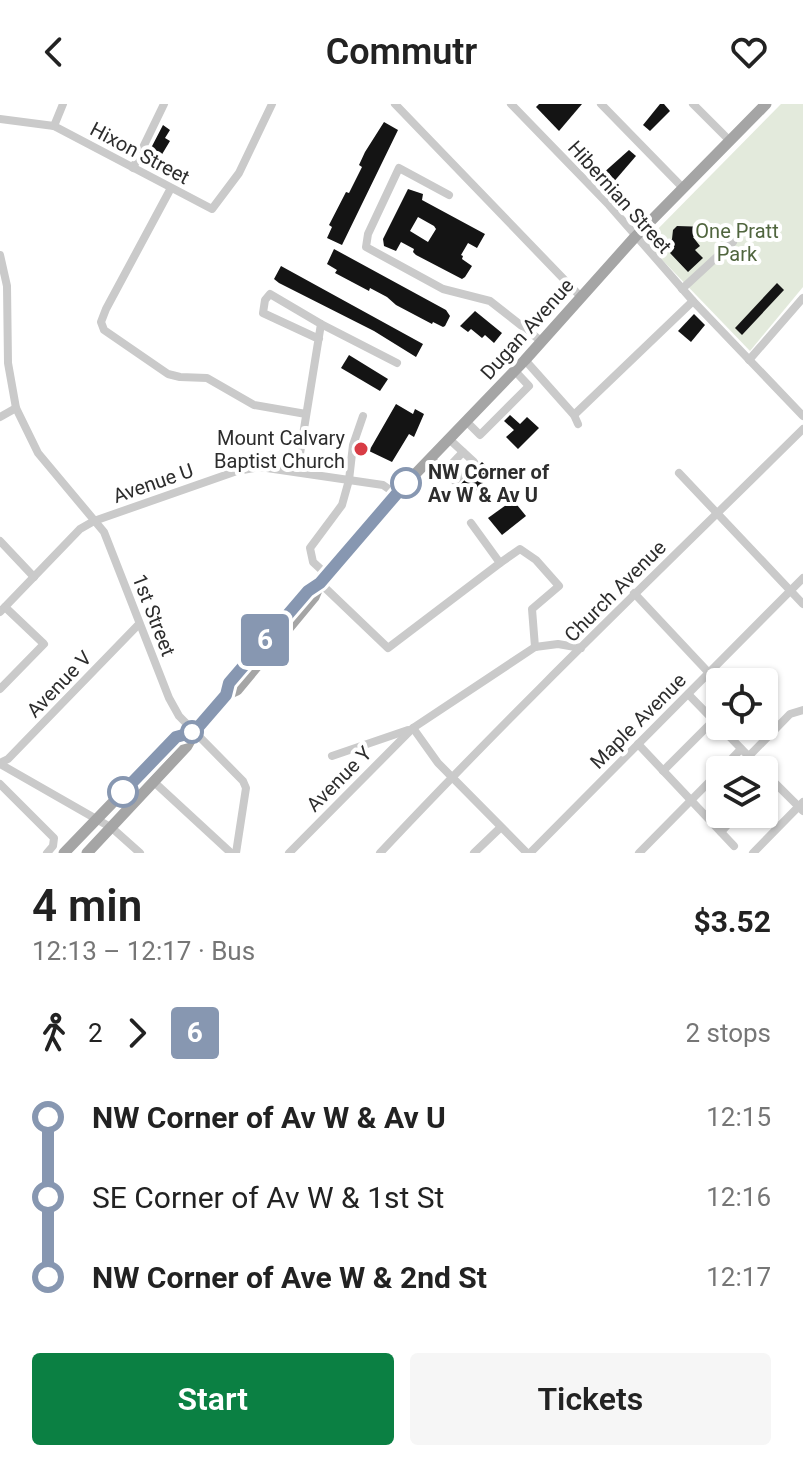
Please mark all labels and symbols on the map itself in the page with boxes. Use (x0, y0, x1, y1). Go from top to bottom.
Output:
street label: Hixon Street (86, 117, 194, 189)
street label: Hibernian Street (563, 136, 677, 258)
park label: One Pratt Park (695, 219, 779, 266)
street label: Dugan Avenue (475, 274, 579, 384)
place label: Mount Calvary Baptist Church (214, 426, 346, 473)
marker: Mount Calvary Baptist Church (352, 440, 370, 458)
street label: Avenue U (110, 458, 196, 508)
place label: NW Corner of Av W & Av U (428, 460, 550, 507)
marker: NW Corner of Av W & Av U (391, 468, 421, 498)
street label: Church Avenue (559, 535, 671, 647)
street label: 1st Street (127, 571, 181, 659)
line badge: 6 (239, 614, 291, 666)
street label: Avenue V (22, 646, 97, 722)
street label: Maple Avenue (585, 668, 691, 774)
unlabelled marker (181, 721, 203, 743)
street label: Avenue Y (301, 741, 377, 817)
unlabelled marker (108, 777, 138, 807)

